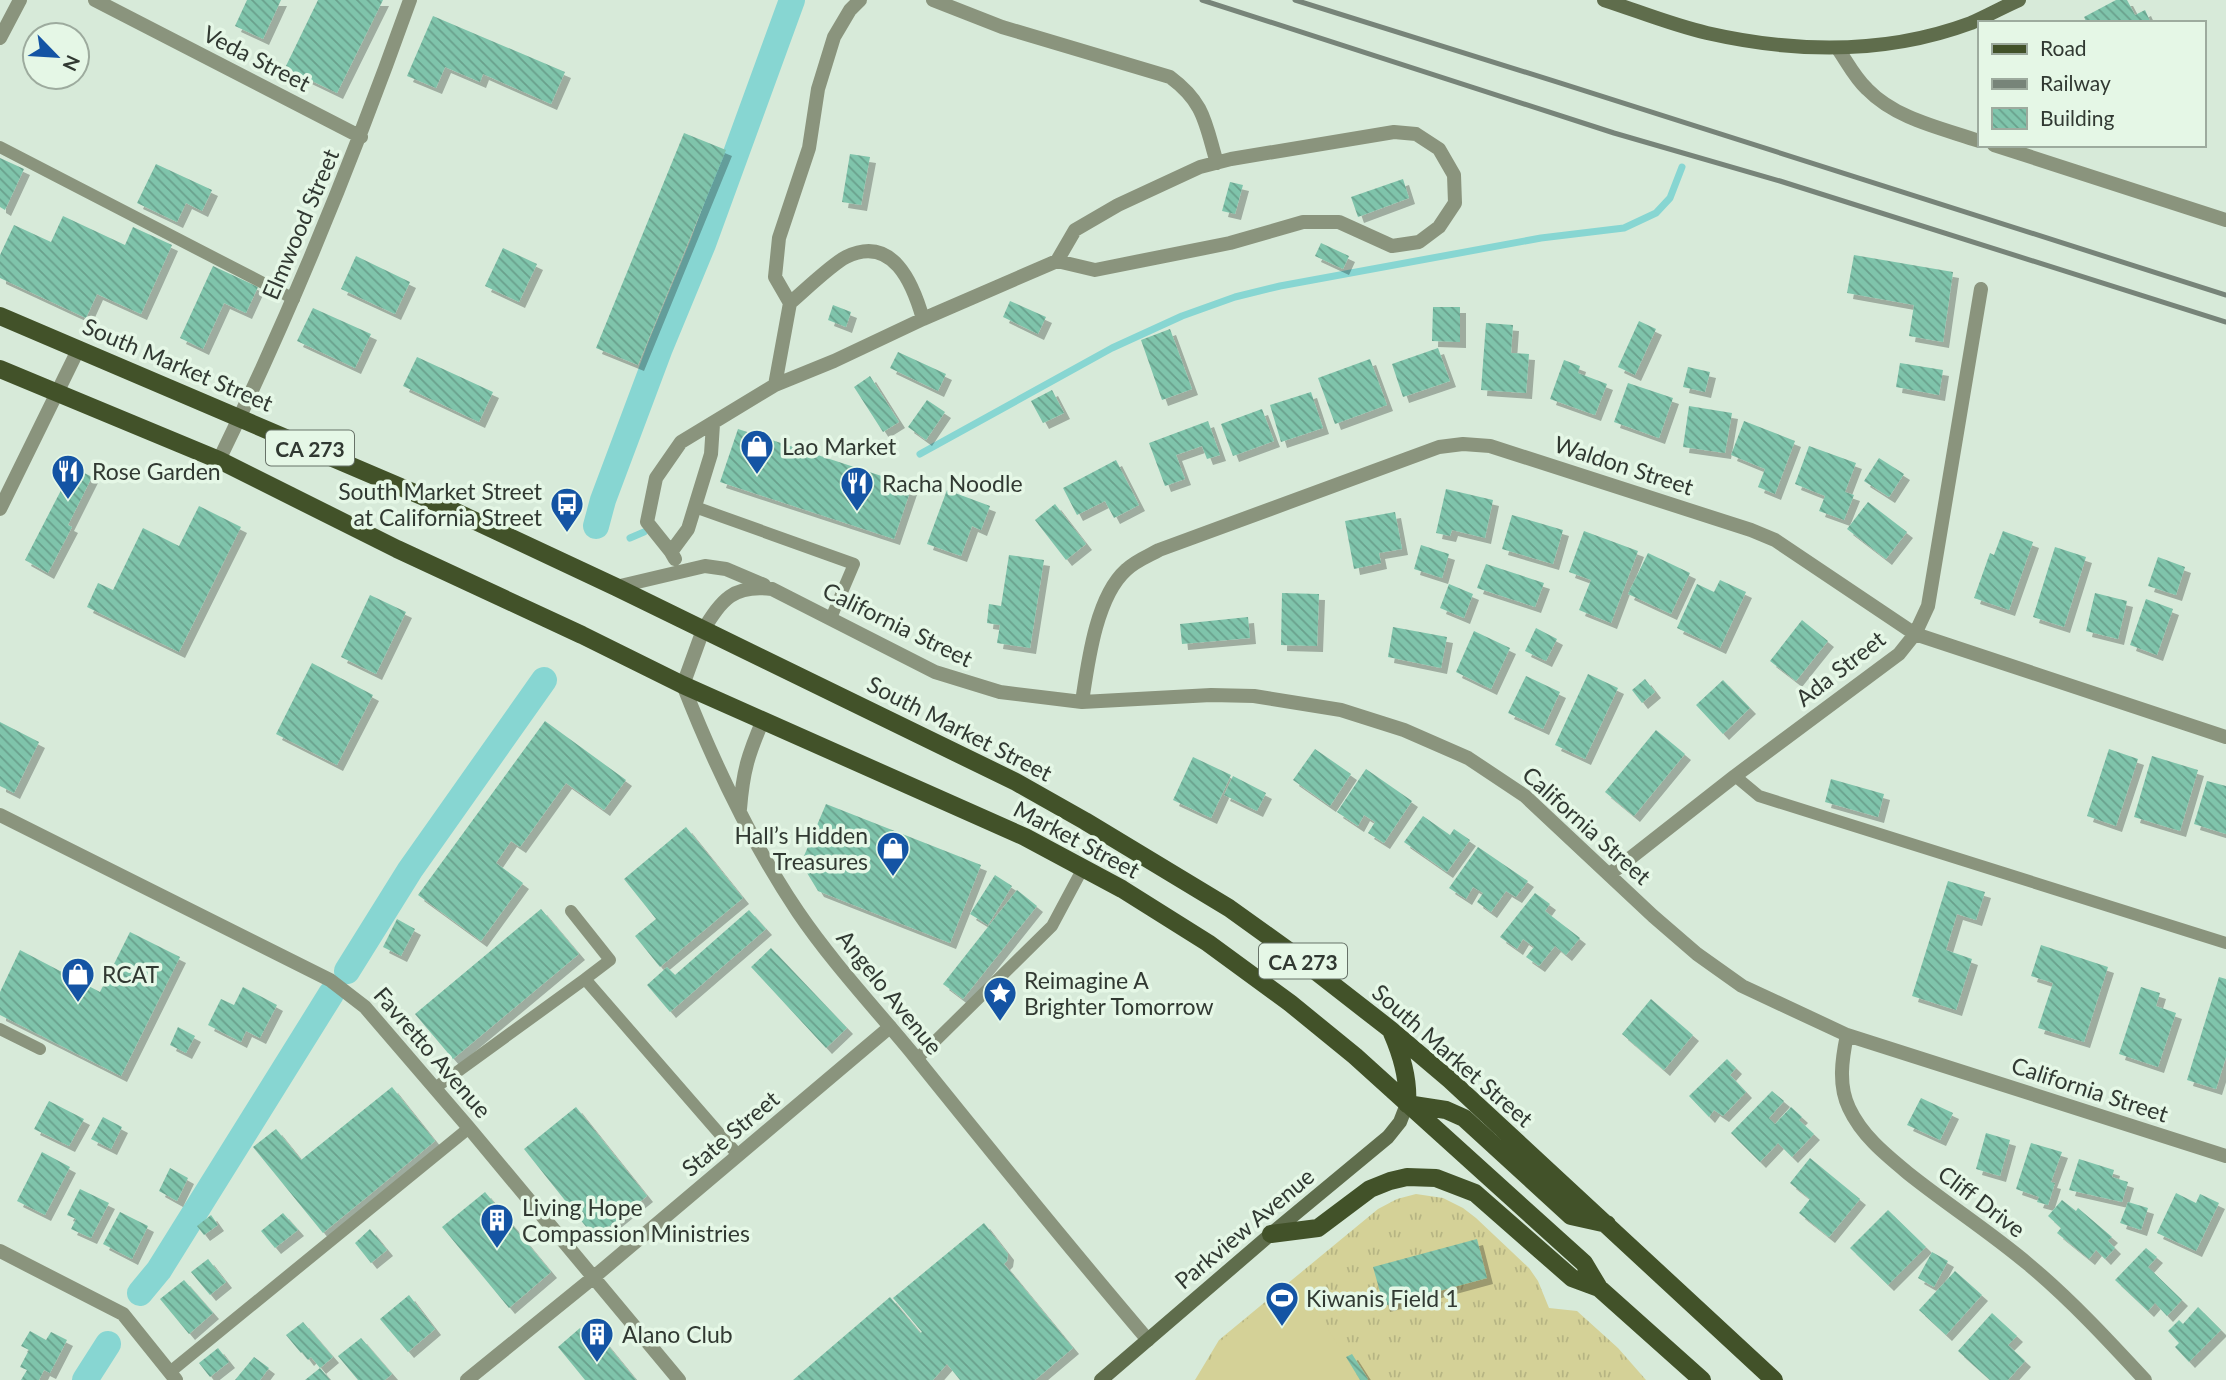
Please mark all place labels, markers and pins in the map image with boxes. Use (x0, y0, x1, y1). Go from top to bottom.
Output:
shop icon: Lao Market (738, 427, 776, 476)
place label: Lao Market (782, 432, 897, 460)
restaurant icon: Rose Garden (49, 452, 87, 501)
place label: Rose Garden (92, 457, 221, 485)
restaurant icon: Racha Noodle (838, 464, 876, 513)
place label: Racha Noodle (882, 469, 1023, 497)
place label: South Market Street at California Street (338, 477, 543, 531)
bus stop icon: South Market Street at California Street (548, 485, 586, 534)
place label: Hall’s Hidden Treasures (735, 821, 868, 875)
shop icon: Hall’s Hidden Treasures (874, 829, 912, 878)
shop icon: RCAT (59, 955, 97, 1004)
place label: RCAT (102, 960, 160, 988)
place label: Reimagine A Brighter Tomorrow (1024, 966, 1214, 1020)
place icon: Reimagine A Brighter Tomorrow (981, 974, 1019, 1023)
place label: Living Hope Compassion Ministries (522, 1193, 750, 1247)
building icon: Living Hope Compassion Ministries (478, 1201, 516, 1250)
sports icon: Kiwanis Field 1 (1263, 1279, 1301, 1328)
place label: Kiwanis Field 1 (1306, 1284, 1458, 1312)
building icon: Alano Club (578, 1315, 616, 1364)
place label: Alano Club (622, 1320, 733, 1348)

